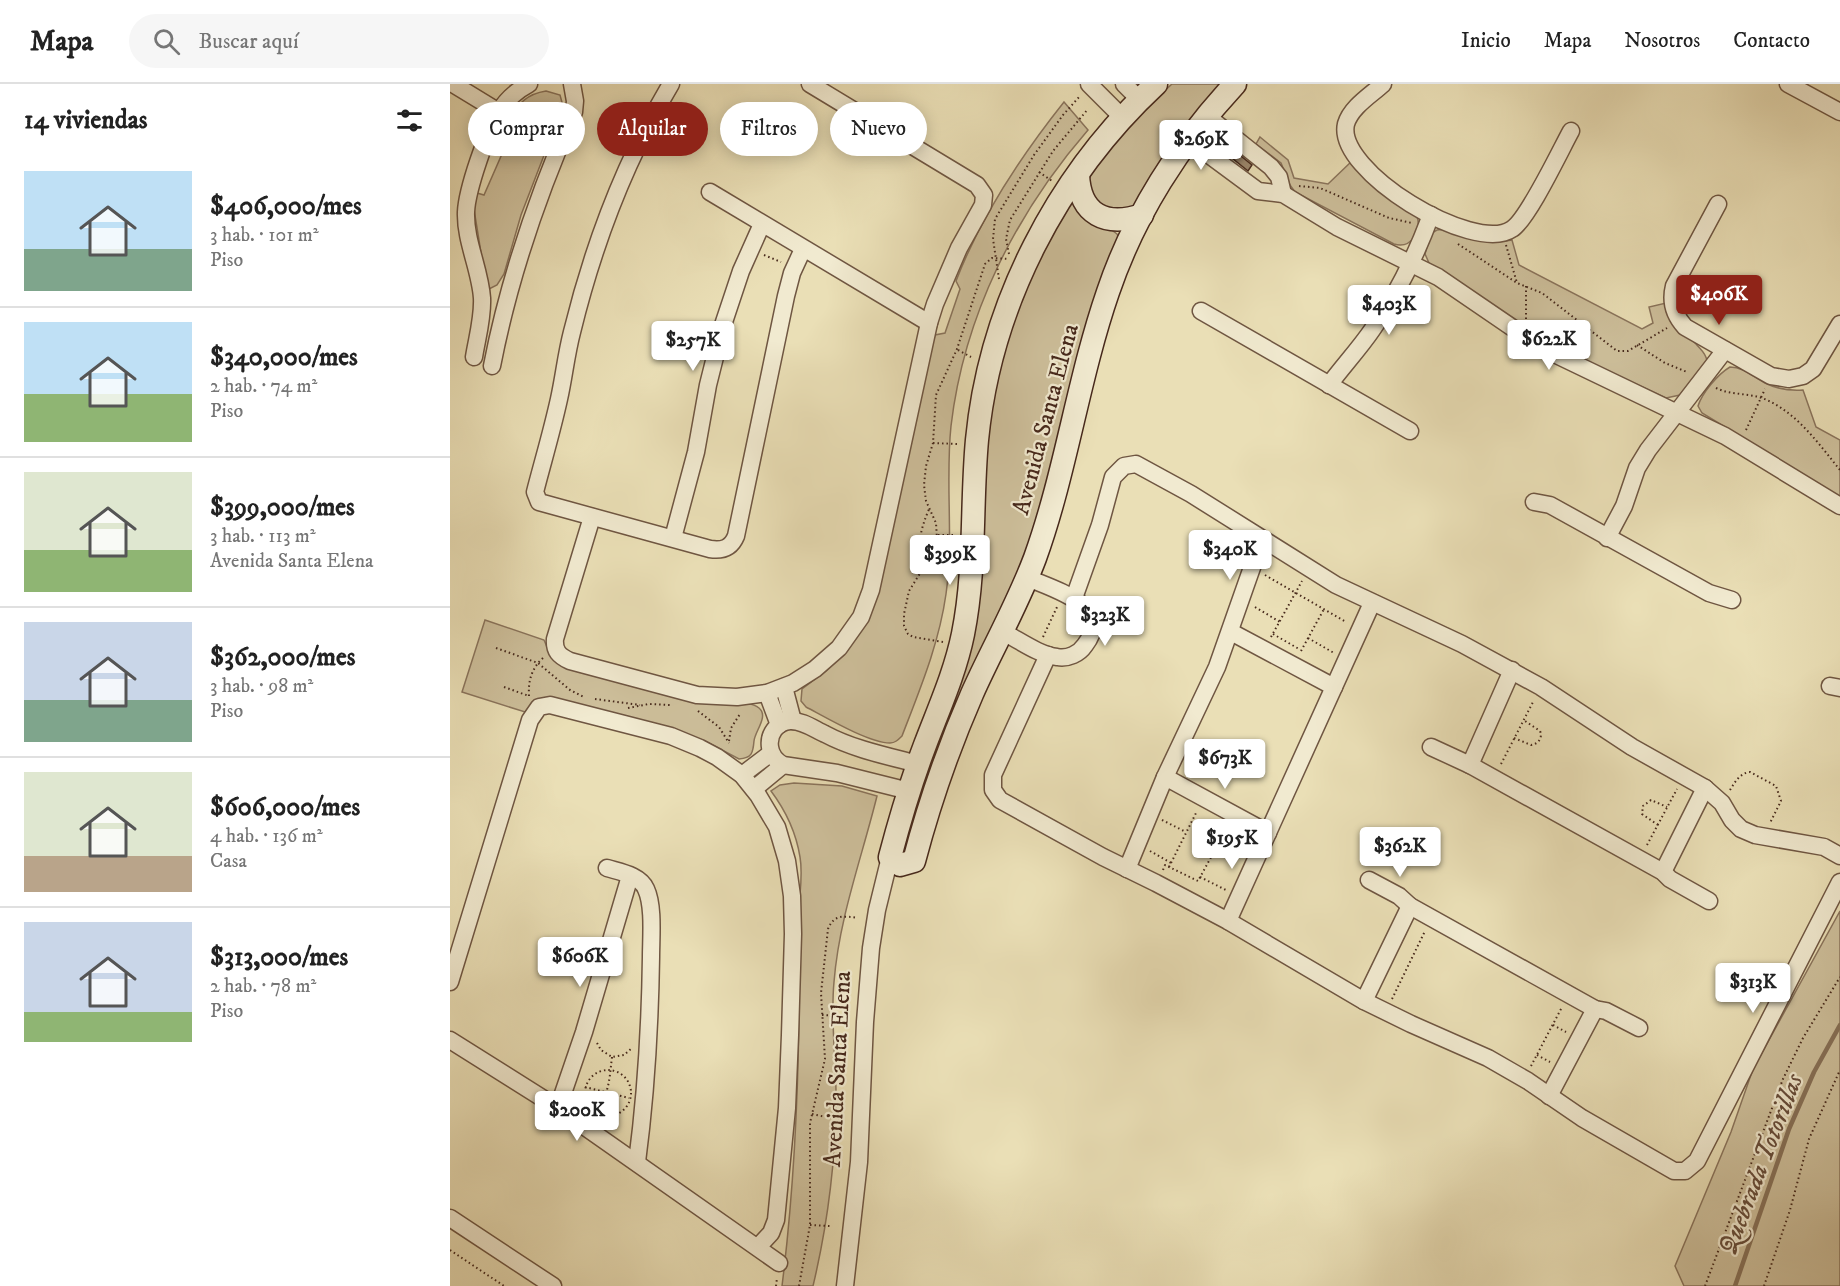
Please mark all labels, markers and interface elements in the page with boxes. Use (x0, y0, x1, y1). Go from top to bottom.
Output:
search box (129, 14, 549, 68)
text: Mapa (30, 24, 93, 59)
icon: search (150, 25, 183, 58)
text: Buscar aquí (198, 28, 299, 55)
text: Inicio (1461, 28, 1511, 54)
text: Mapa (1544, 28, 1591, 54)
text: Nosotros (1624, 28, 1700, 54)
text: Contacto (1733, 28, 1810, 54)
chip: Comprar (468, 102, 585, 156)
chip: Alquilar (597, 102, 708, 156)
chip: Filtros (720, 102, 818, 156)
chip: Nuevo (830, 102, 927, 156)
text: 14 viviendas (24, 104, 147, 137)
icon: filters (393, 104, 426, 137)
pin: $269K (1159, 120, 1243, 171)
text: $269K (1173, 127, 1229, 152)
text: $406,000/mes (210, 190, 362, 223)
icon: home (72, 195, 144, 267)
text: 3 hab. · 101 m² (210, 223, 319, 248)
text: Piso (210, 248, 243, 273)
pin: $406K (1677, 275, 1761, 326)
text: $406K (1690, 282, 1748, 307)
pin: $403K (1347, 285, 1431, 336)
text: $403K (1362, 292, 1416, 317)
street label: Avenida Santa Elena (1006, 320, 1086, 518)
pin: $622K (1507, 320, 1591, 371)
pin: $257K (651, 321, 735, 372)
text: $622K (1521, 327, 1577, 352)
text: $257K (665, 328, 721, 353)
text: $340,000/mes (210, 341, 358, 374)
icon: home (72, 346, 144, 418)
text: 2 hab. · 74 m² (210, 374, 318, 399)
text: Piso (210, 399, 243, 424)
text: $399,000/mes (210, 491, 355, 524)
icon: home (72, 496, 144, 568)
text: 3 hab. · 113 m² (210, 524, 316, 549)
pin: $340K (1188, 530, 1272, 581)
pin: $399K (908, 535, 992, 586)
text: $340K (1203, 537, 1257, 562)
text: $399K (924, 542, 976, 567)
text: Avenida Santa Elena (210, 549, 374, 574)
pin: $323K (1063, 596, 1147, 647)
text: $323K (1080, 603, 1130, 628)
text: $362,000/mes (210, 641, 355, 674)
icon: home (72, 646, 144, 718)
text: 3 hab. · 98 m² (210, 674, 313, 699)
text: Piso (210, 699, 243, 724)
pin: $673K (1183, 739, 1267, 790)
text: $673K (1198, 746, 1252, 771)
text: $606,000/mes (210, 791, 360, 824)
icon: home (72, 796, 144, 868)
pin: $195K (1190, 819, 1274, 870)
text: 4 hab. · 136 m² (210, 824, 323, 849)
text: $195K (1206, 826, 1258, 851)
pin: $362K (1358, 827, 1442, 878)
text: $362K (1374, 834, 1426, 859)
text: Casa (210, 849, 247, 874)
pin: $606K (538, 937, 622, 988)
text: $313,000/mes (210, 941, 348, 974)
text: $606K (552, 944, 608, 969)
icon: home (72, 946, 144, 1018)
pin: $313K (1711, 963, 1795, 1014)
street label: Avenida Santa Elena (818, 969, 858, 1168)
text: $313K (1729, 970, 1777, 995)
text: 2 hab. · 78 m² (210, 974, 316, 999)
text: Piso (210, 999, 243, 1024)
water label: Quebrada Totorillas (1712, 1068, 1811, 1260)
pin: $200K (535, 1091, 619, 1142)
text: $200K (549, 1098, 605, 1123)

